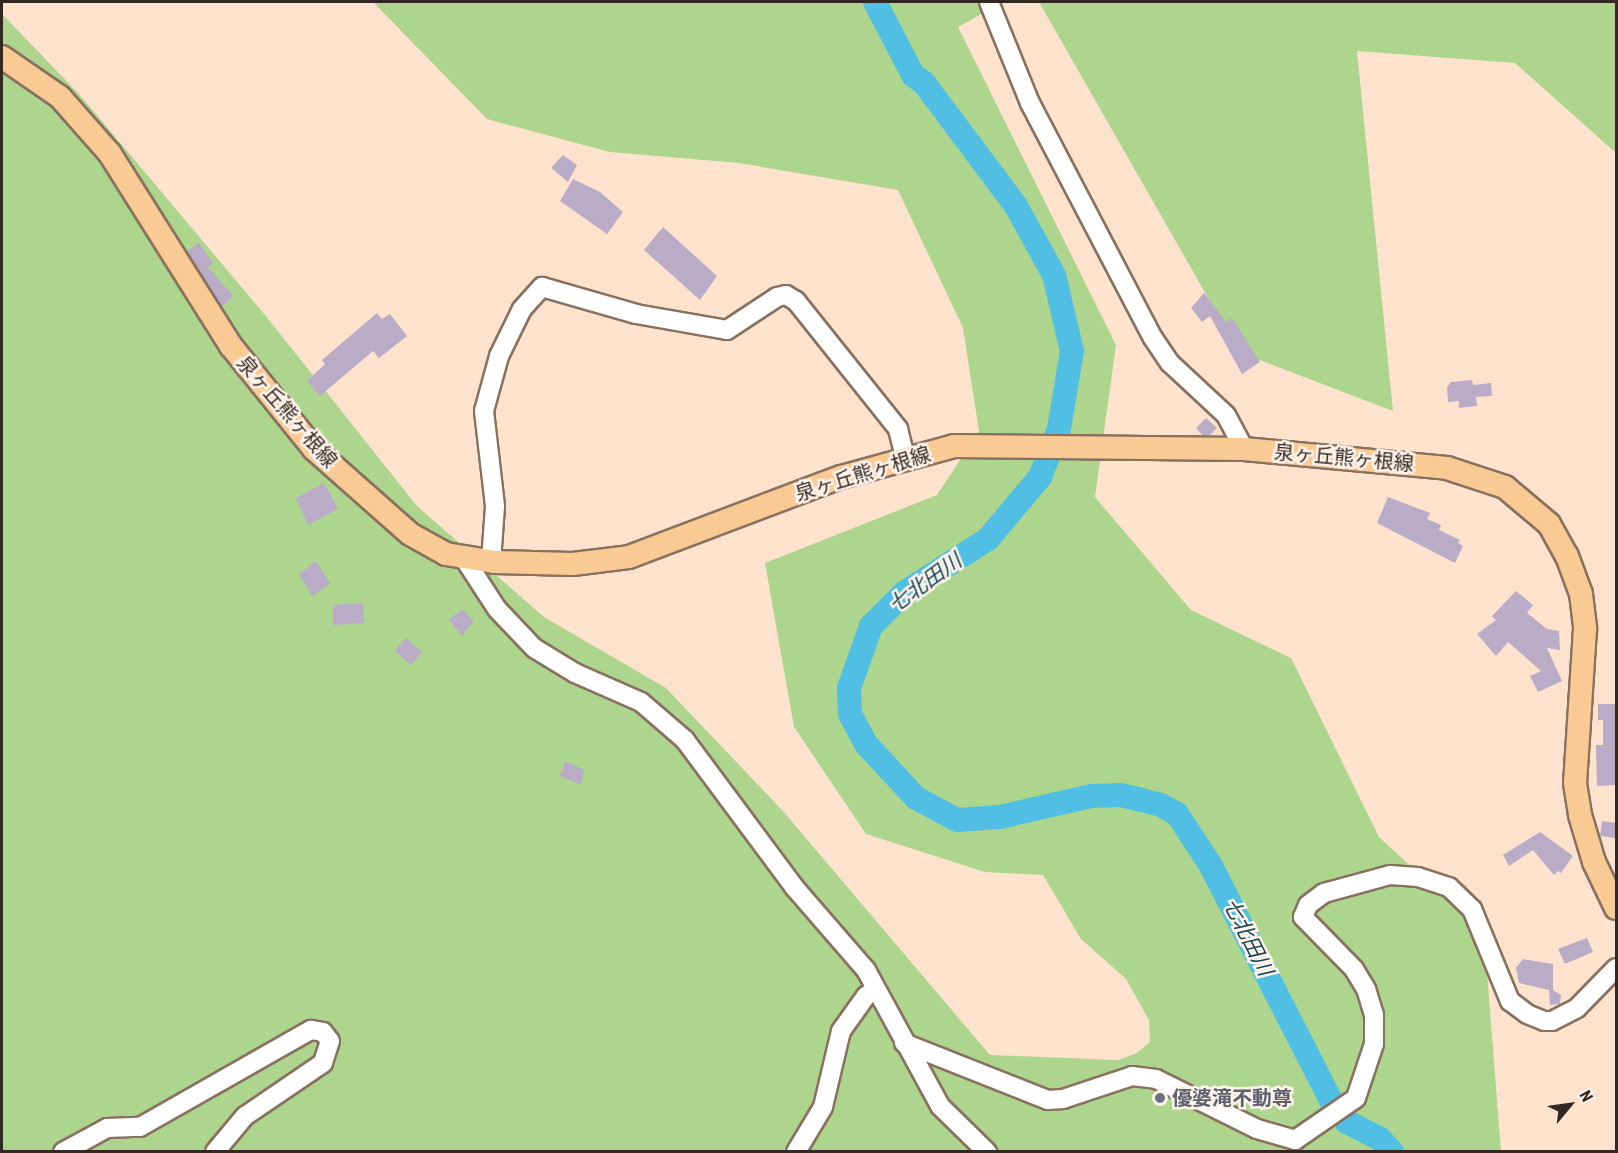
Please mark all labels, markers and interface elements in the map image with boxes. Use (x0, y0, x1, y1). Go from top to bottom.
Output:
street label: 泉ヶ丘熊ヶ根線 (232, 351, 342, 473)
street label: 泉ヶ丘熊ヶ根線 (1273, 440, 1415, 476)
street label: 泉ヶ丘熊ヶ根線 (793, 442, 933, 506)
water label: 七北田川 (884, 548, 966, 618)
water label: 七北田川 (1218, 894, 1278, 980)
north arrow (1540, 1075, 1600, 1135)
place label: 優婆滝不動尊 (1172, 1086, 1292, 1110)
text: N (1575, 1087, 1597, 1105)
marker: 優婆滝不動尊 (1153, 1091, 1167, 1105)

